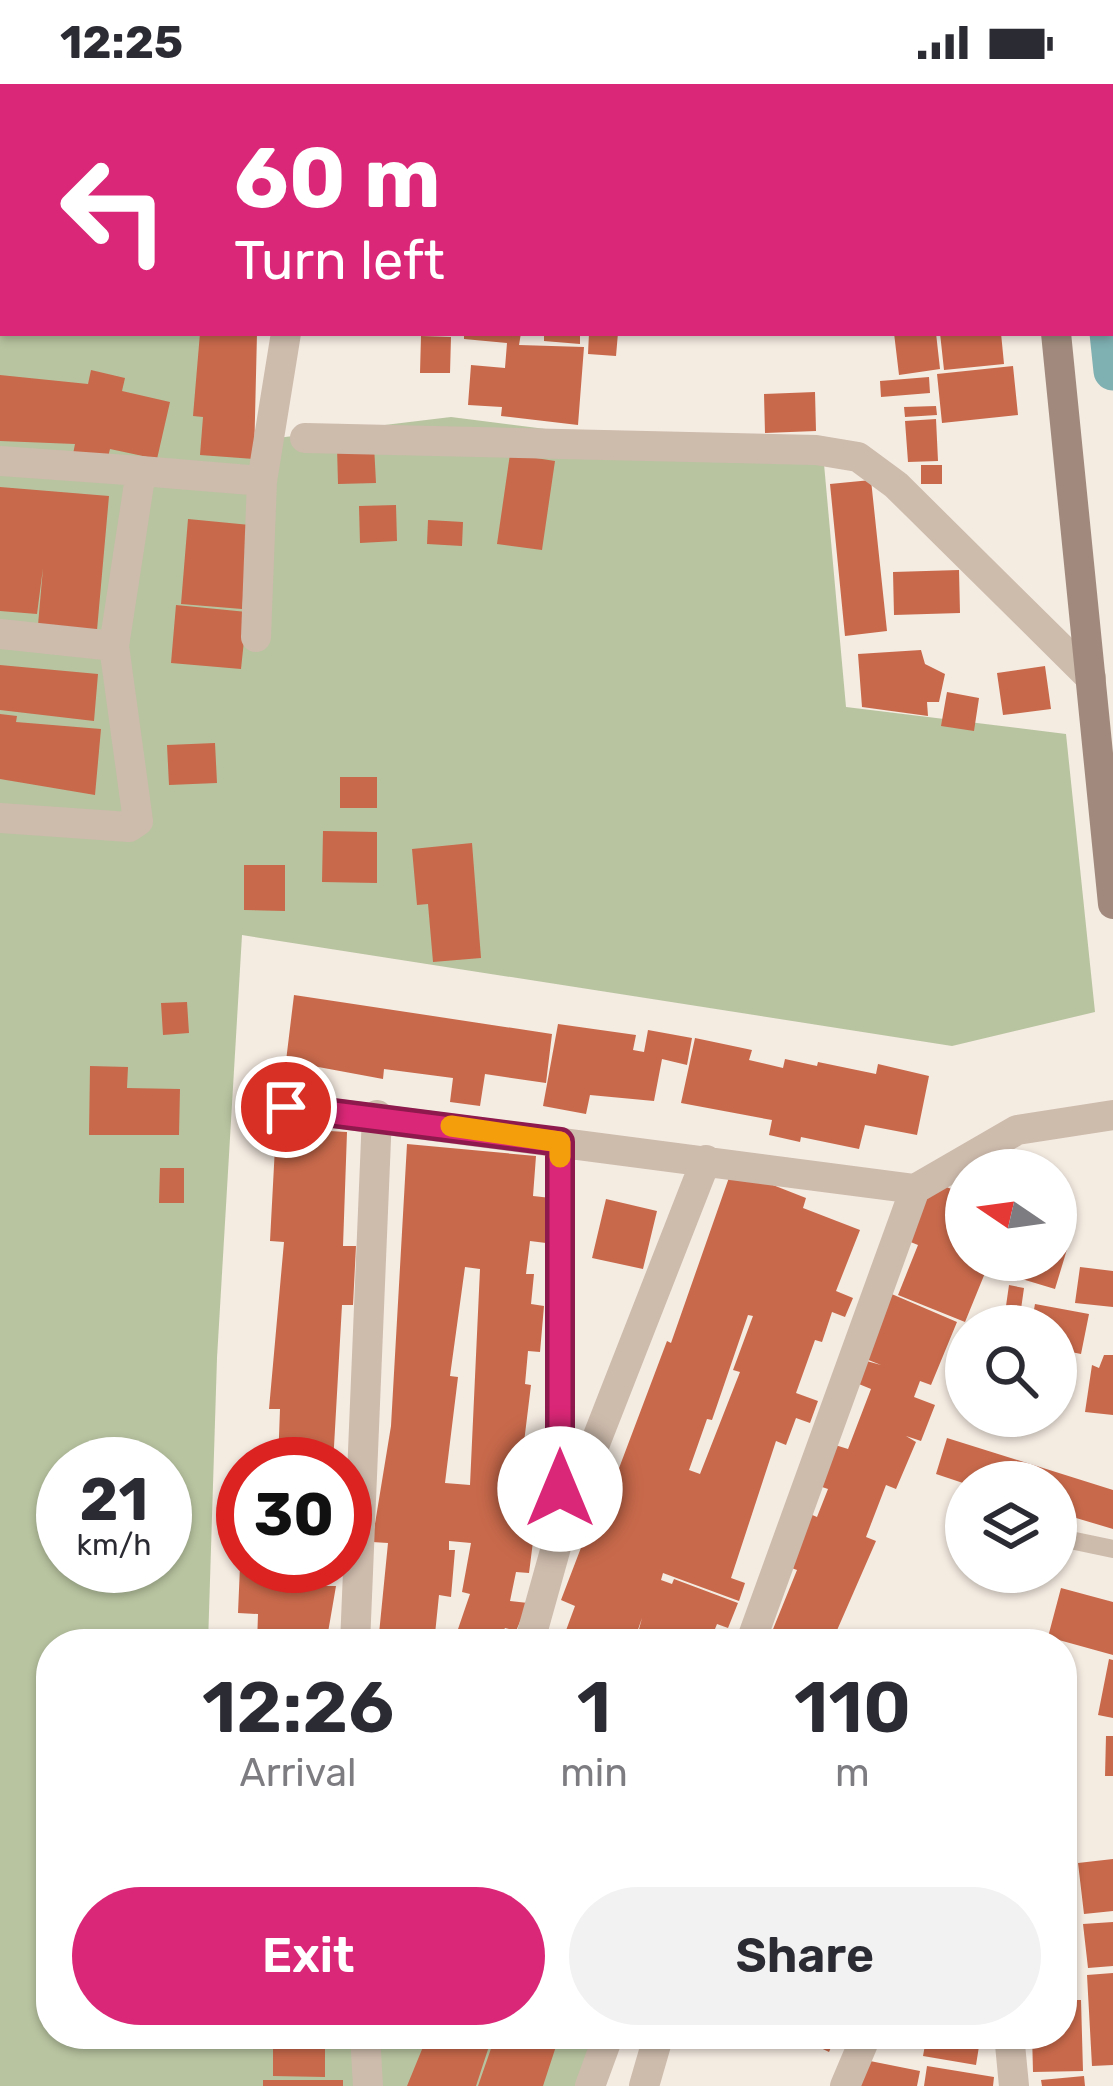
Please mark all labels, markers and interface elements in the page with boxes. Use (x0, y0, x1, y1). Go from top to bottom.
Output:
text: 12:25 (60, 16, 183, 69)
text: 60 m (234, 128, 441, 228)
icon: left (36, 132, 192, 288)
text: Turn left (234, 229, 445, 293)
pin (235, 1056, 337, 1158)
icon: arrive (253, 1074, 319, 1140)
north arrow (945, 1149, 1077, 1281)
map controls (945, 1149, 1077, 1593)
button: search (945, 1305, 1077, 1437)
position arrow (497, 1426, 623, 1552)
speed limit sign: 30 (216, 1437, 372, 1593)
button: layers (945, 1461, 1077, 1593)
text: 21 (80, 1464, 148, 1535)
text: km/h (77, 1527, 151, 1563)
text: 12:26 (202, 1665, 394, 1750)
text: 1 (577, 1665, 611, 1750)
text: 110 (794, 1665, 911, 1750)
text: Arrival (240, 1750, 357, 1796)
text: min (560, 1750, 628, 1796)
text: m (835, 1750, 870, 1796)
button: Exit (72, 1887, 545, 2025)
button: Share (569, 1887, 1041, 2025)

